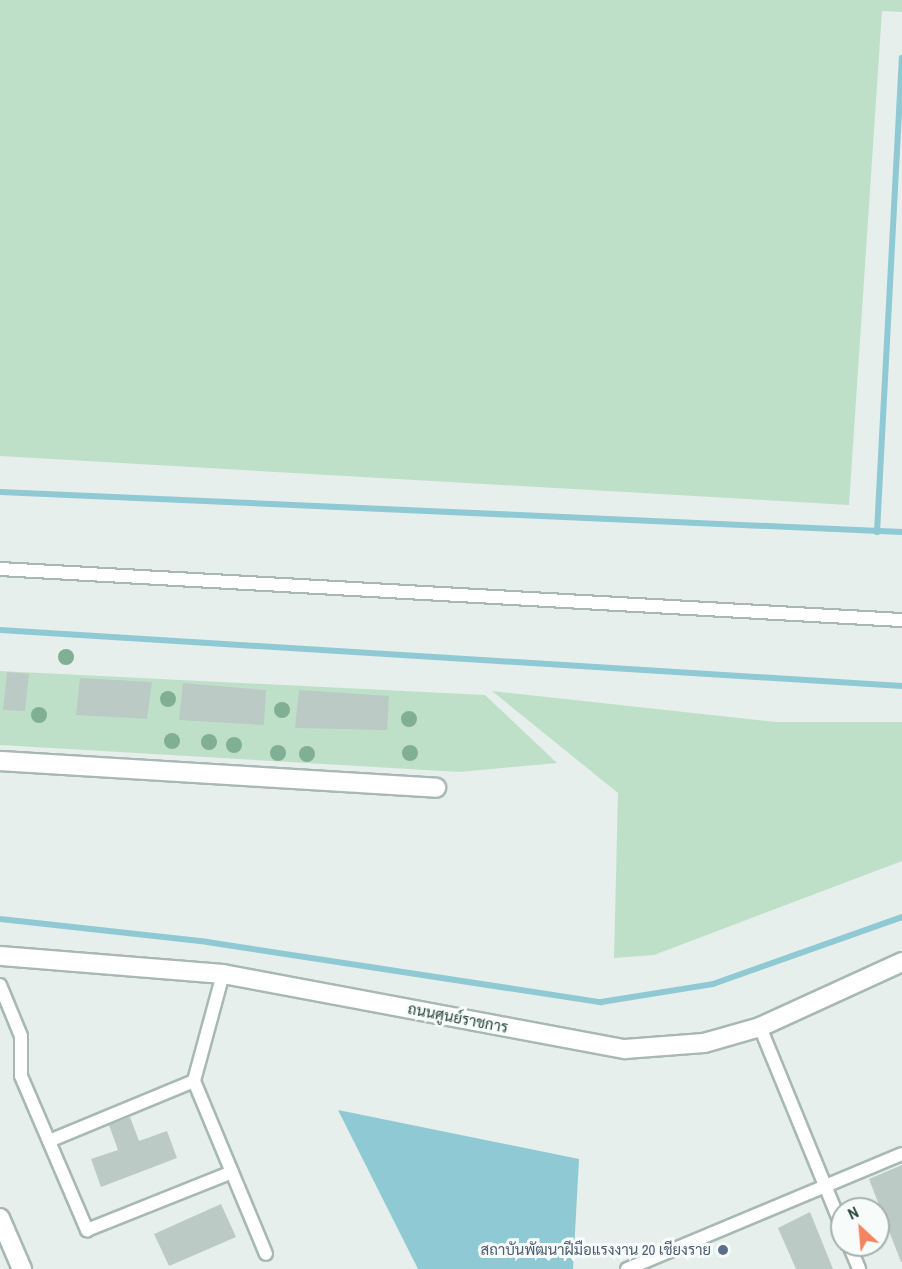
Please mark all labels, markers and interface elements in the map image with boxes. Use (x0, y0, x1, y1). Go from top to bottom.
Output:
street label: ถนนศูนย์ราชการ (406, 999, 510, 1037)
north arrow (830, 1197, 890, 1257)
text: N (844, 1201, 862, 1225)
place label: สถาบันพัฒนาฝีมือแรงงาน 20 เชียงราย (480, 1241, 711, 1259)
marker: สถาบันพัฒนาฝีมือแรงงาน 20 เชียงราย (716, 1243, 730, 1257)

